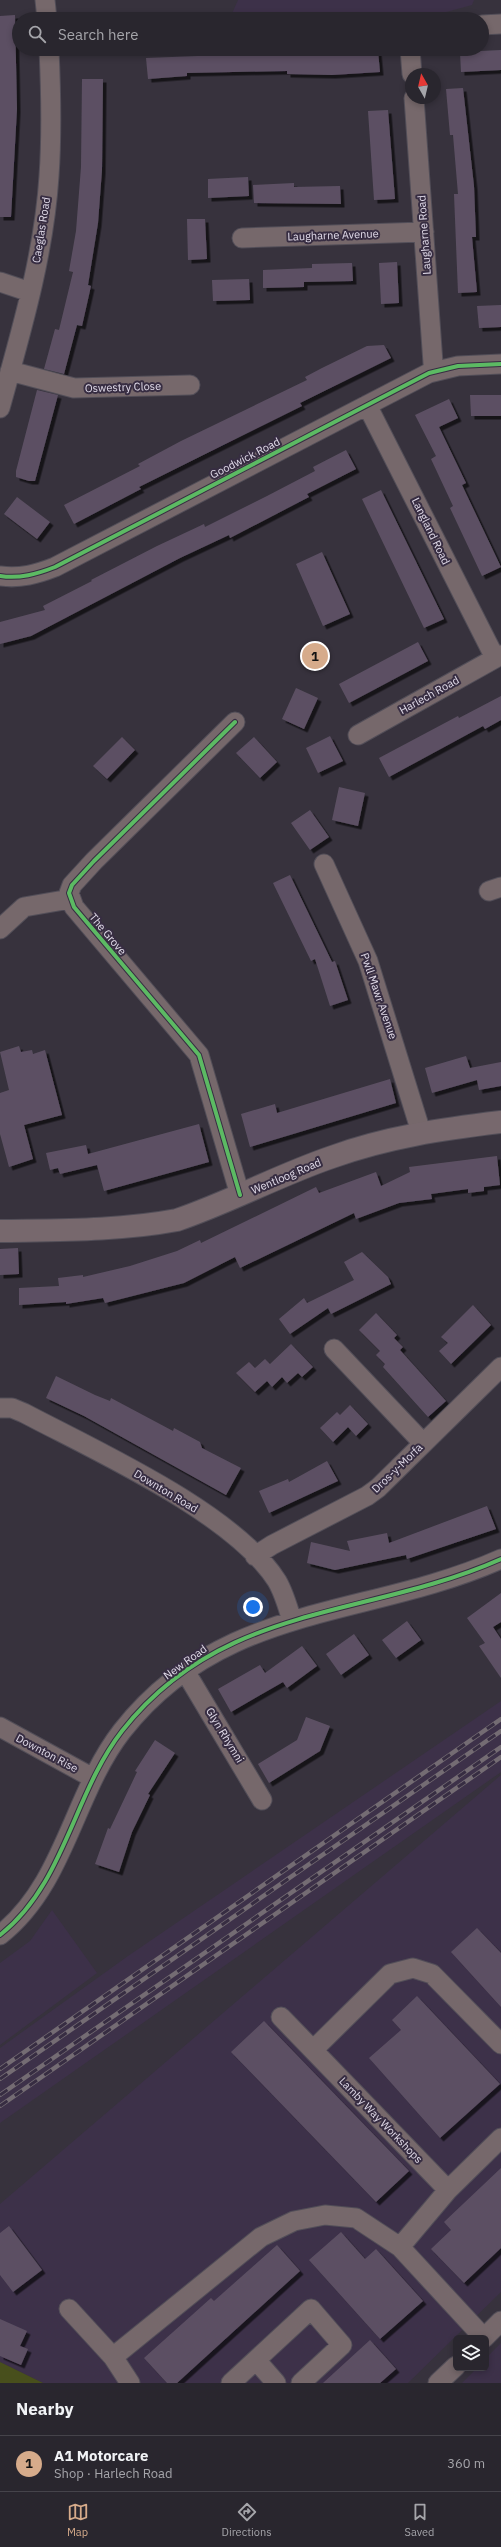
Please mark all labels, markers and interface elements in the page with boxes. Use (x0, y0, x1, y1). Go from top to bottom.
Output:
search box (12, 12, 489, 56)
icon: search (26, 23, 48, 45)
text: Search here (58, 25, 138, 44)
north arrow (405, 68, 441, 104)
street label: Laugharne Road (414, 195, 434, 275)
street label: Caeglas Road (29, 196, 53, 264)
street label: Laugharne Avenue (287, 226, 379, 244)
street label: Oswestry Close (85, 379, 161, 395)
street label: Goodwick Road (208, 434, 282, 482)
street label: Langland Road (409, 495, 453, 567)
pin: 1 (302, 641, 328, 671)
street label: Harlech Road (397, 673, 461, 717)
street label: The Grove (86, 910, 130, 958)
street label: Pwll Mawr Avenue (358, 951, 400, 1041)
street label: Wentloog Road (249, 1155, 323, 1197)
street label: Dros-y-Morfa (369, 1440, 425, 1496)
street label: Downton Road (131, 1466, 201, 1516)
your location (243, 1597, 263, 1617)
street label: New Road (161, 1642, 209, 1682)
street label: Glyn Rhymni (203, 1705, 247, 1765)
street label: Downton Rise (14, 1731, 80, 1775)
street label: Lamby Way Workshops (336, 2074, 426, 2166)
map controls (453, 2335, 489, 2371)
button: layers (453, 2335, 489, 2371)
text: Nearby (16, 2398, 74, 2420)
text: A1 Motorcare (54, 2446, 148, 2465)
text: 1 (25, 2455, 33, 2472)
text: 360 m (447, 2455, 485, 2472)
text: Shop · Harlech Road (54, 2465, 173, 2482)
tab: Map (67, 2501, 89, 2539)
tab: Directions (222, 2501, 272, 2539)
tab: Saved (405, 2501, 434, 2539)

